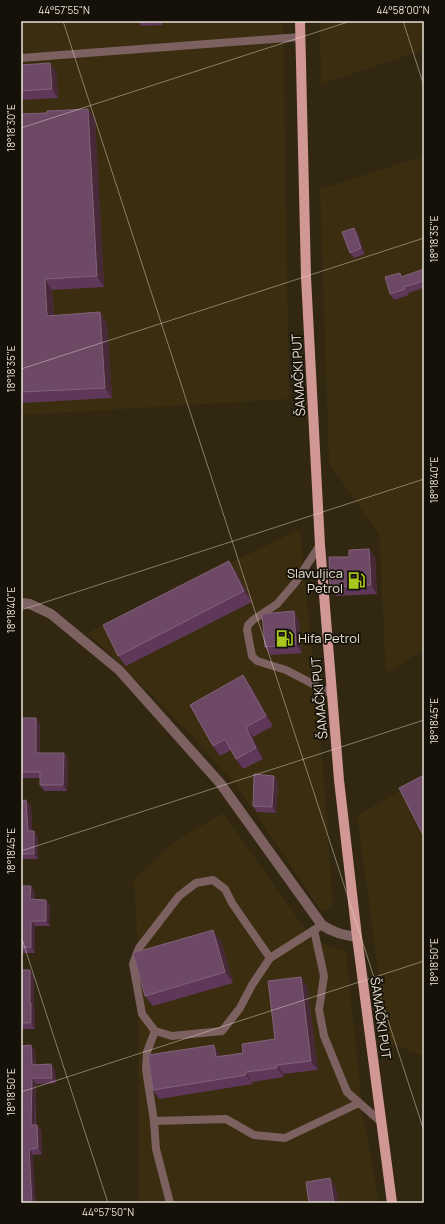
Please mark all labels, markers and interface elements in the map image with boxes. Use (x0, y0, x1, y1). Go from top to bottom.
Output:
text: 44°57'55"N (38, 3, 90, 17)
text: 44°58'00"N (376, 3, 430, 17)
text: 18°18'30"E (4, 104, 18, 152)
text: 18°18'35"E (427, 215, 441, 262)
street label: ŠAMAČKI PUT (287, 333, 309, 417)
text: 18°18'35"E (4, 345, 18, 392)
text: 18°18'40"E (427, 456, 441, 503)
place label: Slavuljica Petrol (287, 564, 343, 597)
fuel station icon: Slavuljica Petrol (346, 570, 366, 590)
text: 18°18'40"E (4, 586, 18, 633)
fuel station icon: Hifa Petrol (275, 628, 295, 648)
place label: Hifa Petrol (298, 629, 360, 647)
street label: ŠAMAČKI PUT (306, 656, 332, 740)
text: 18°18'45"E (427, 698, 441, 744)
text: 18°18'45"E (4, 828, 18, 874)
text: 18°18'50"E (427, 938, 441, 986)
street label: ŠAMAČKI PUT (366, 976, 396, 1060)
text: 18°18'50"E (4, 1068, 18, 1116)
text: 44°57'50"N (82, 1205, 134, 1219)

